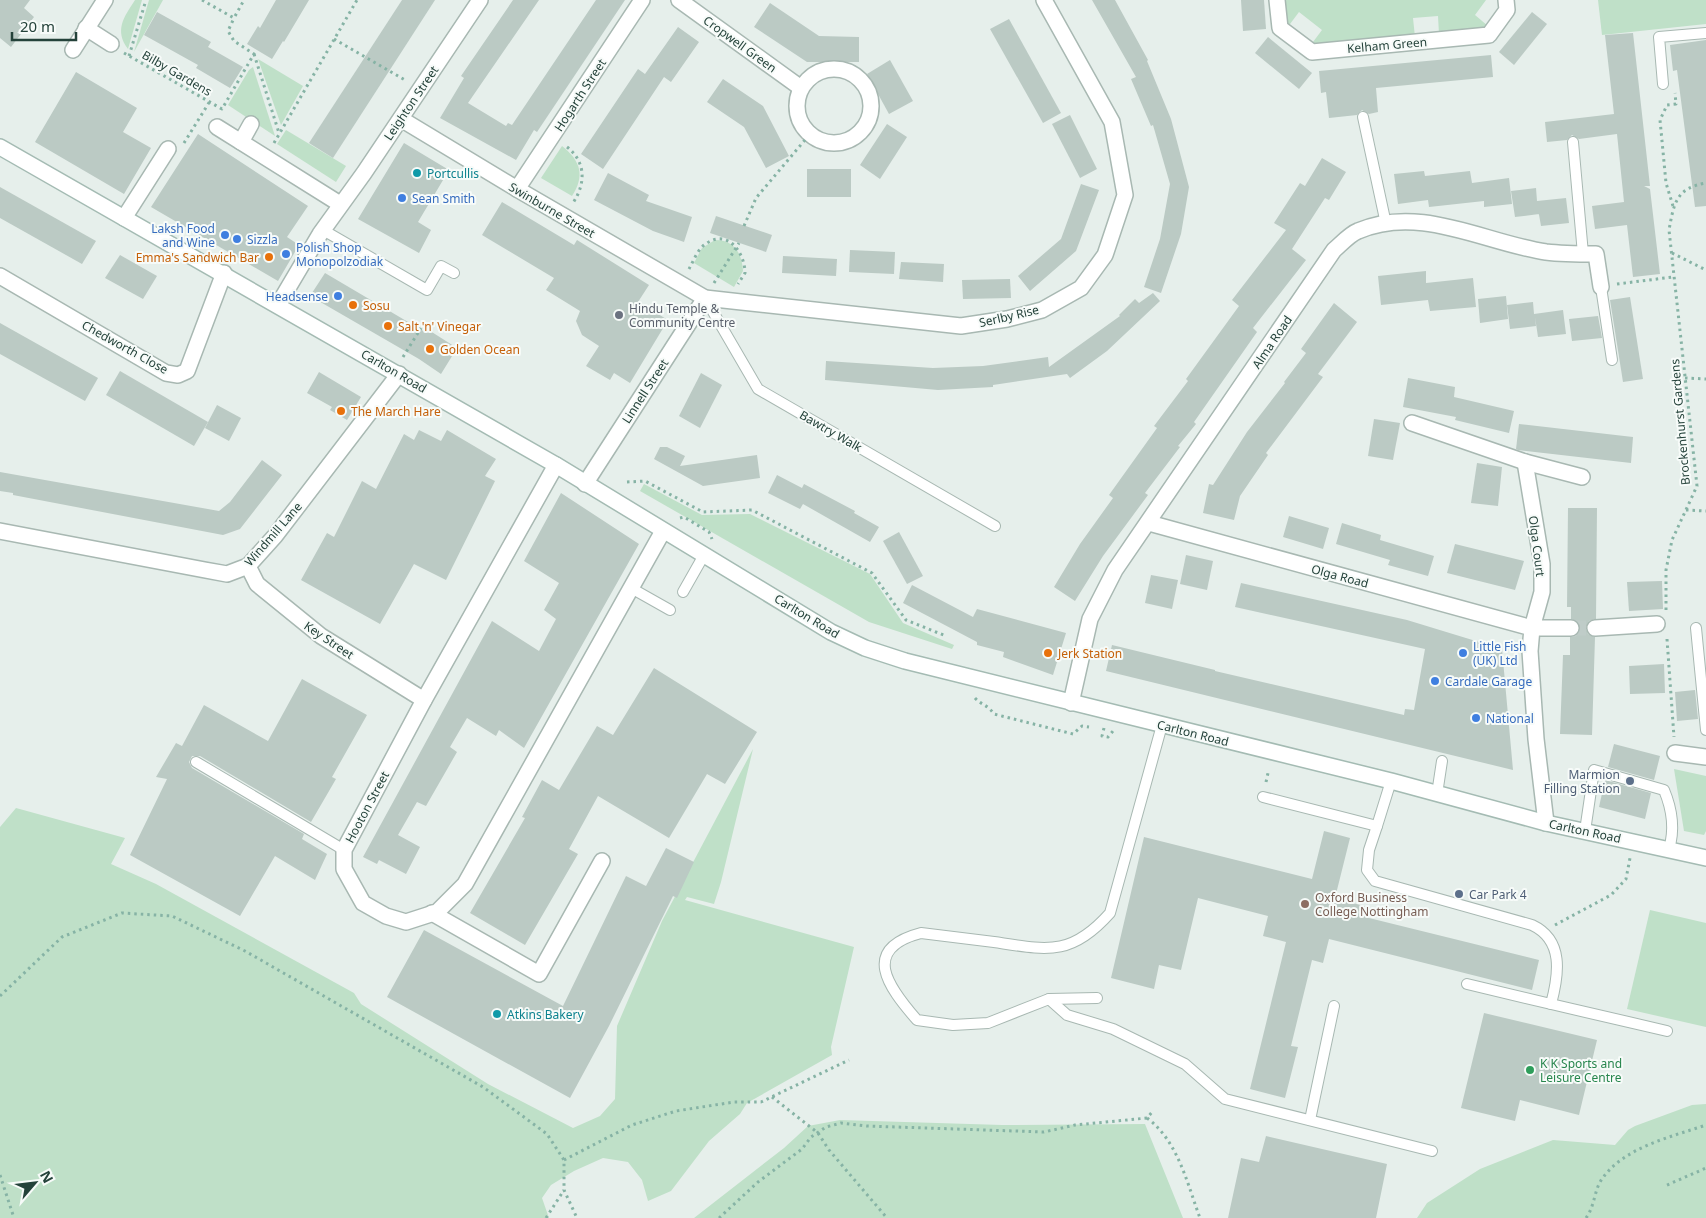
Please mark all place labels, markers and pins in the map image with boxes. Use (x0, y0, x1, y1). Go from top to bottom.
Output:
place label: Portcullis (427, 165, 479, 182)
marker: Portcullis (411, 167, 423, 179)
place label: Sean Smith (412, 190, 475, 207)
marker: Sean Smith (396, 192, 408, 204)
place label: Laksh Food and Wine (151, 220, 215, 251)
marker: Laksh Food and Wine (219, 229, 231, 241)
place label: Sizzla (247, 231, 278, 248)
marker: Sizzla (231, 233, 243, 245)
place label: Polish Shop Monopolzodiak (296, 239, 384, 270)
marker: Polish Shop Monopolzodiak (280, 248, 292, 260)
place label: Emma's Sandwich Bar (136, 249, 259, 266)
marker: Emma's Sandwich Bar (263, 251, 275, 263)
place label: Headsense (266, 288, 328, 305)
marker: Headsense (332, 290, 344, 302)
place label: Sosu (363, 297, 390, 314)
marker: Sosu (347, 299, 359, 311)
place label: Hindu Temple & Community Centre (629, 300, 736, 331)
marker: Hindu Temple & Community Centre (613, 309, 625, 321)
place label: Salt 'n' Vinegar (398, 318, 481, 335)
marker: Salt 'n' Vinegar (382, 320, 394, 332)
place label: Golden Ocean (440, 341, 520, 358)
marker: Golden Ocean (424, 343, 436, 355)
place label: The March Hare (351, 403, 441, 420)
marker: The March Hare (335, 405, 347, 417)
place label: Little Fish (UK) Ltd (1473, 638, 1527, 669)
place label: Jerk Station (1057, 645, 1122, 662)
marker: Jerk Station (1042, 647, 1054, 659)
marker: Little Fish (UK) Ltd (1457, 647, 1469, 659)
place label: Cardale Garage (1445, 673, 1532, 690)
marker: Cardale Garage (1429, 675, 1441, 687)
place label: National (1486, 710, 1534, 727)
marker: National (1470, 712, 1482, 724)
place label: Marmion Filling Station (1544, 766, 1620, 797)
marker: Marmion Filling Station (1624, 775, 1636, 787)
place label: Car Park 4 (1469, 886, 1527, 903)
marker: Car Park 4 (1453, 888, 1465, 900)
place label: Oxford Business College Nottingham (1315, 889, 1428, 920)
marker: Oxford Business College Nottingham (1299, 898, 1311, 910)
place label: Atkins Bakery (507, 1006, 584, 1023)
marker: Atkins Bakery (491, 1008, 503, 1020)
place label: K K Sports and Leisure Centre (1540, 1055, 1622, 1086)
marker: K K Sports and Leisure Centre (1524, 1064, 1536, 1076)

